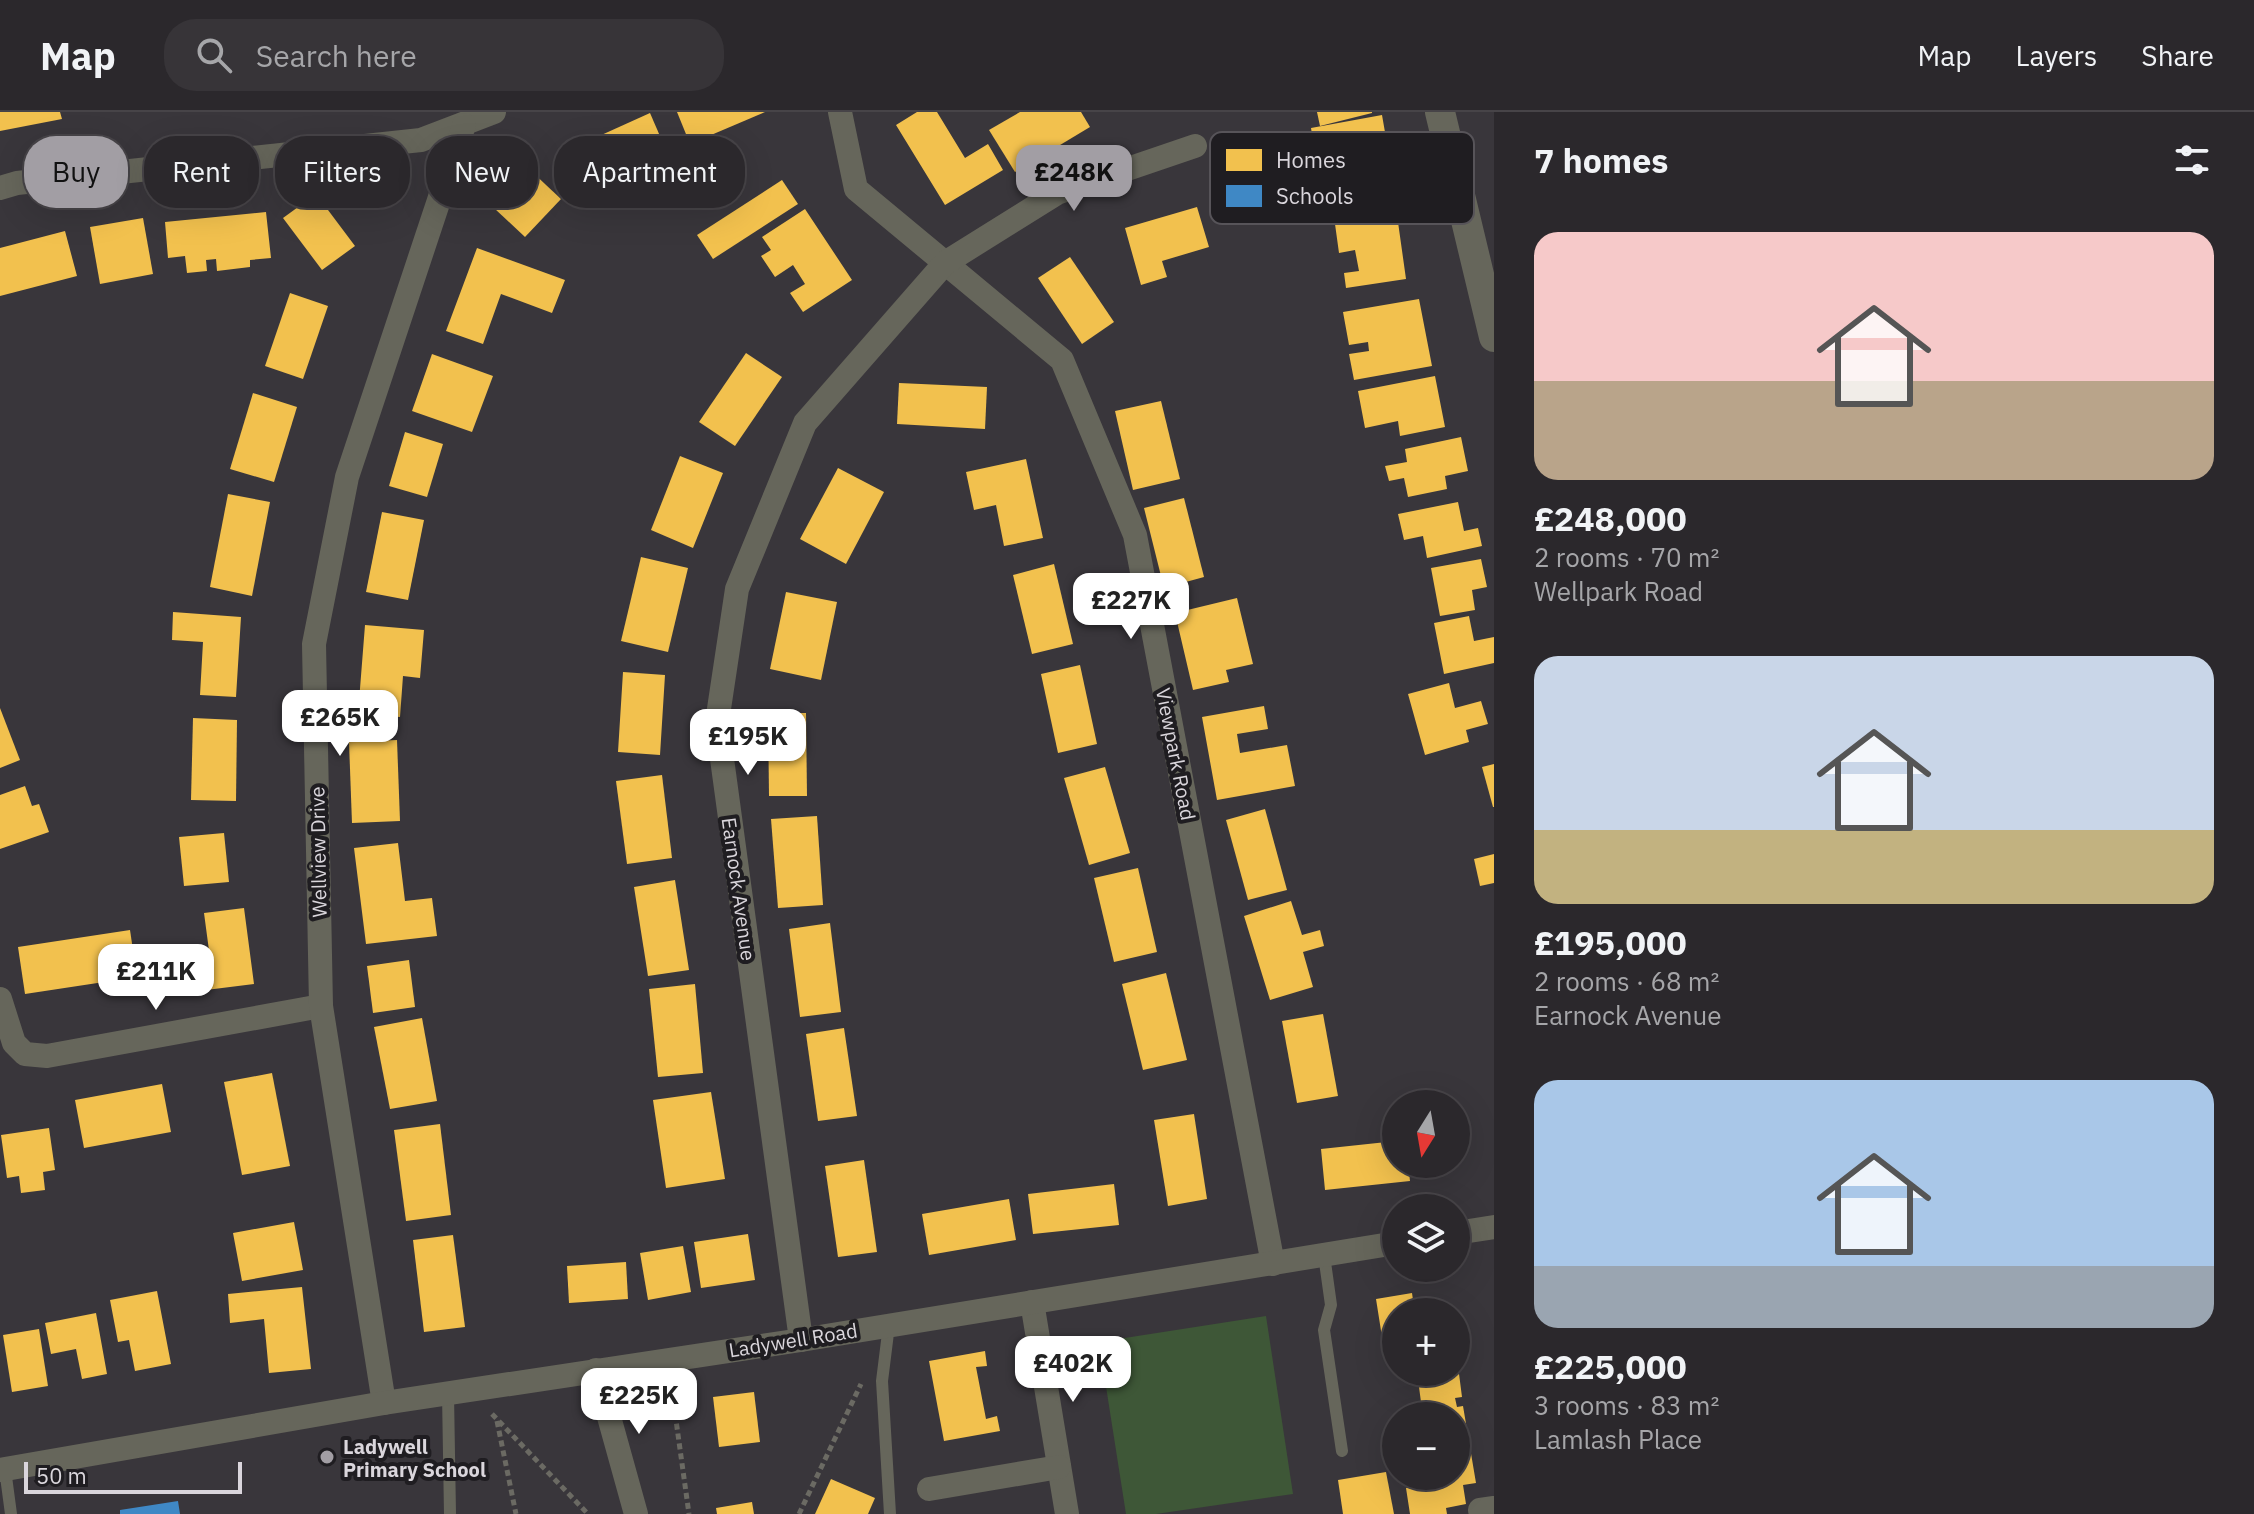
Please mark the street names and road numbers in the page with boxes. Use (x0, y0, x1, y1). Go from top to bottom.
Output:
street label: Viewpark Road (1150, 686, 1202, 822)
street label: Wellview Drive (303, 786, 333, 918)
street label: Earnock Avenue (716, 816, 762, 962)
street label: Ladywell Road (727, 1316, 859, 1364)

